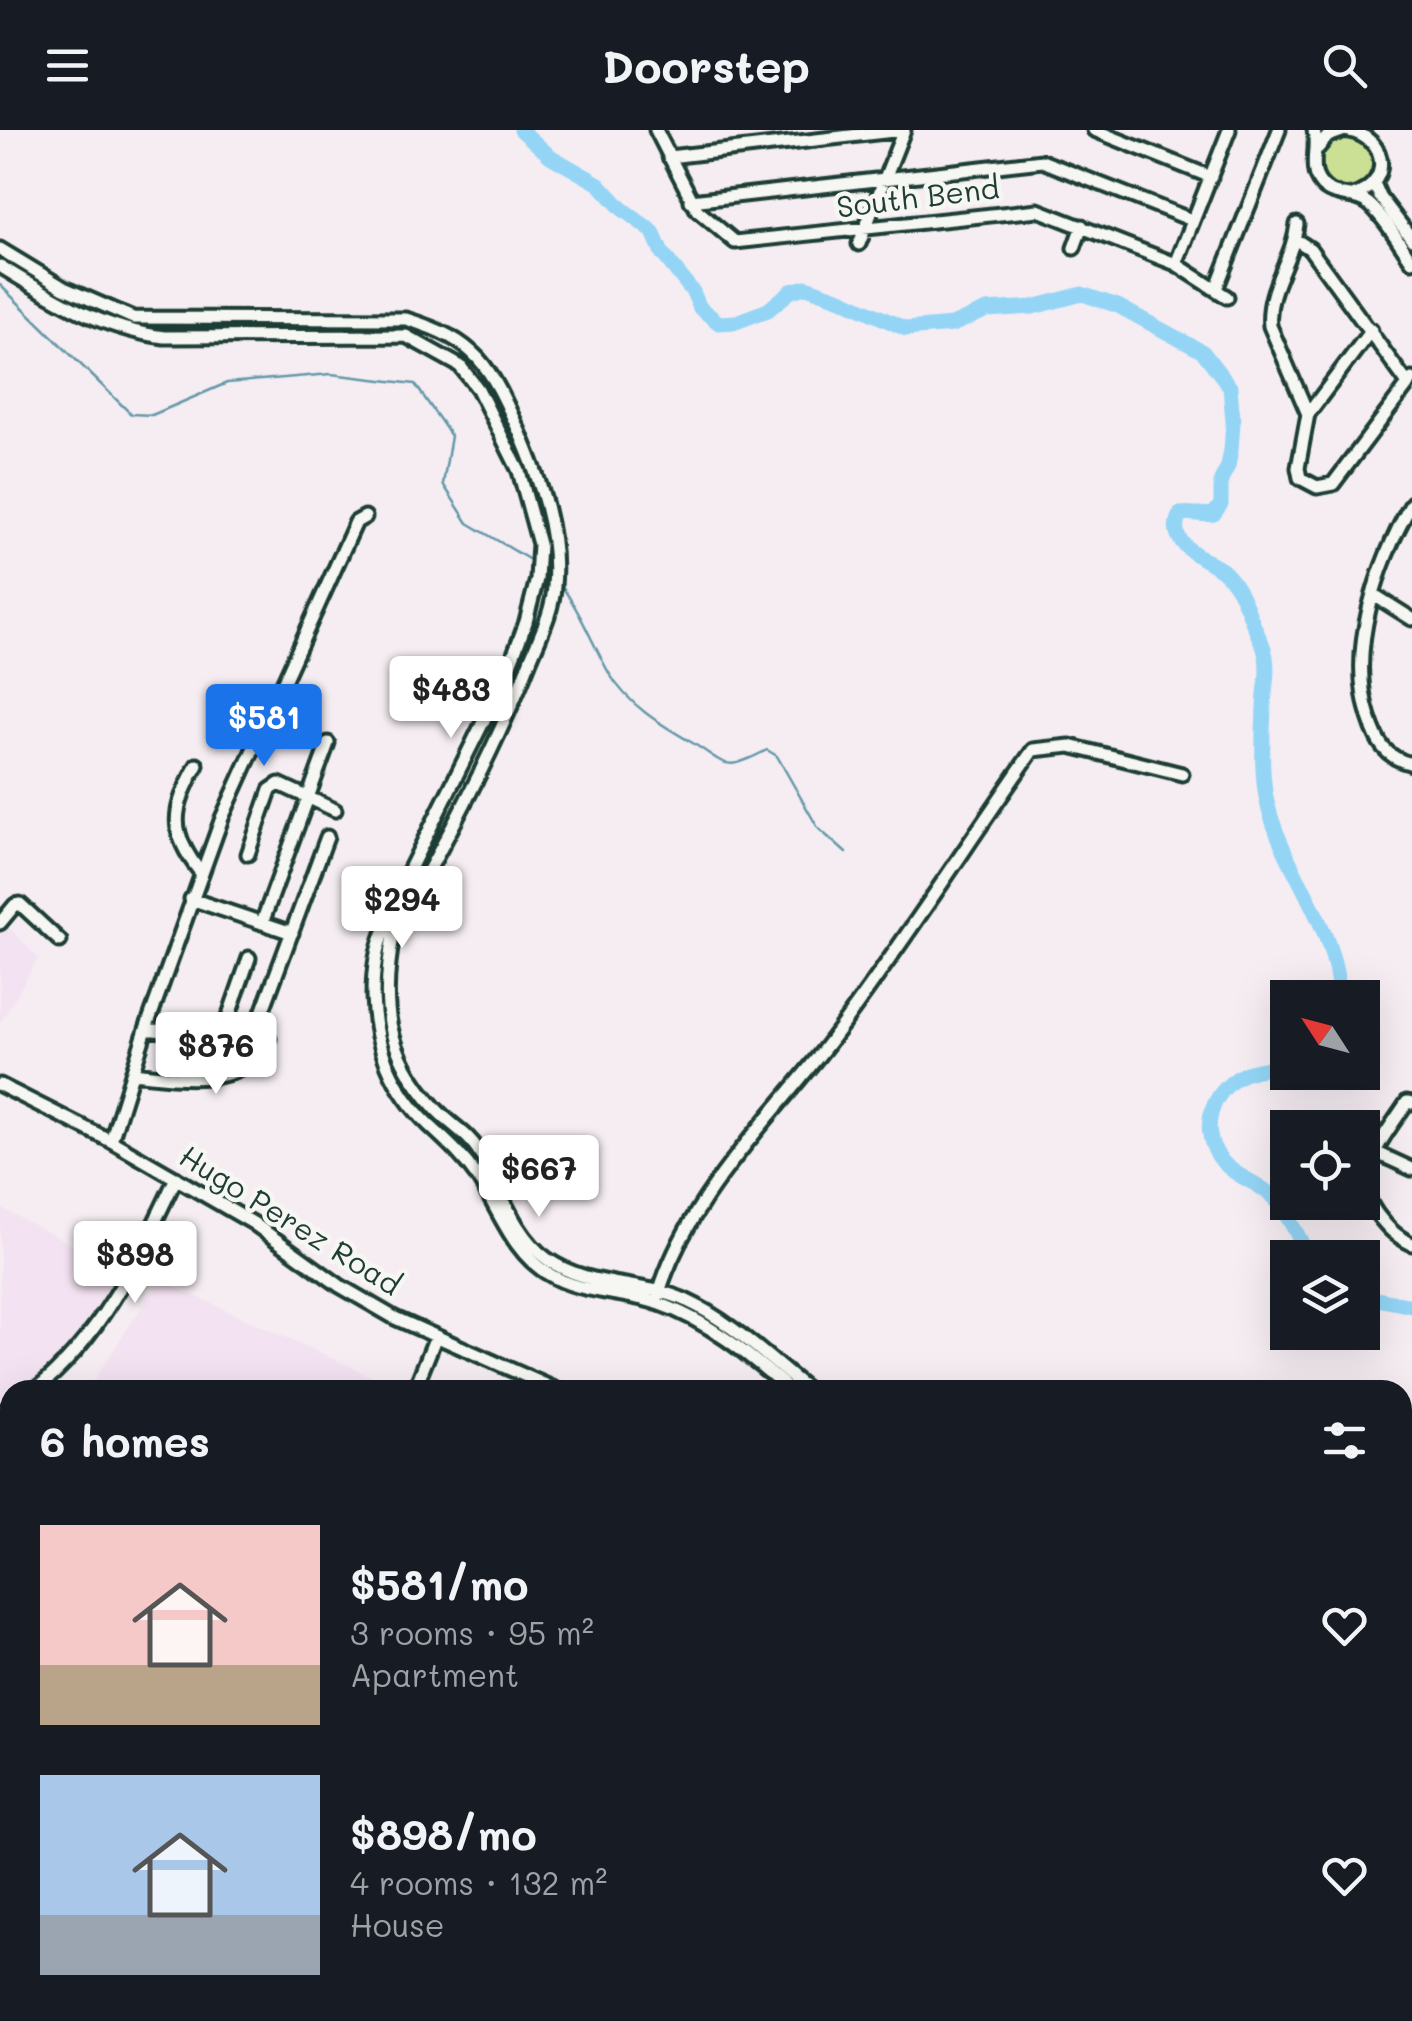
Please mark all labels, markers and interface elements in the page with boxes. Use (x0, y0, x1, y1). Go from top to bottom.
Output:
text: Doorstep (602, 36, 810, 94)
icon: menu (40, 38, 95, 93)
icon: search (1317, 38, 1372, 93)
street label: South Bend (834, 166, 1001, 226)
pin: $483 (392, 656, 510, 741)
text: $483 (411, 667, 491, 709)
pin: $581 (205, 684, 323, 769)
text: $581 (228, 695, 300, 737)
pin: $294 (343, 866, 461, 951)
text: $294 (363, 877, 441, 919)
north arrow (1270, 980, 1380, 1090)
map controls (1270, 980, 1380, 1350)
pin: $876 (157, 1012, 275, 1097)
text: $876 (178, 1023, 254, 1065)
button: locate (1270, 1110, 1380, 1220)
street label: Hugo Perez Road (173, 1135, 409, 1304)
pin: $667 (480, 1135, 598, 1220)
text: $667 (501, 1146, 577, 1188)
pin: $898 (76, 1221, 194, 1306)
text: $898 (96, 1232, 174, 1274)
button: layers (1270, 1240, 1380, 1350)
text: 6 homes (40, 1413, 210, 1468)
icon: filters (1317, 1413, 1372, 1468)
text: $581/mo (350, 1556, 529, 1611)
icon: home (120, 1565, 240, 1685)
icon: heart (1317, 1598, 1372, 1653)
text: 3 rooms · 95 m² (350, 1611, 594, 1653)
text: Apartment (350, 1653, 519, 1695)
text: $898/mo (350, 1806, 537, 1861)
icon: home (120, 1815, 240, 1935)
icon: heart (1317, 1848, 1372, 1903)
text: 4 rooms · 132 m² (350, 1861, 607, 1903)
text: House (350, 1903, 445, 1945)

